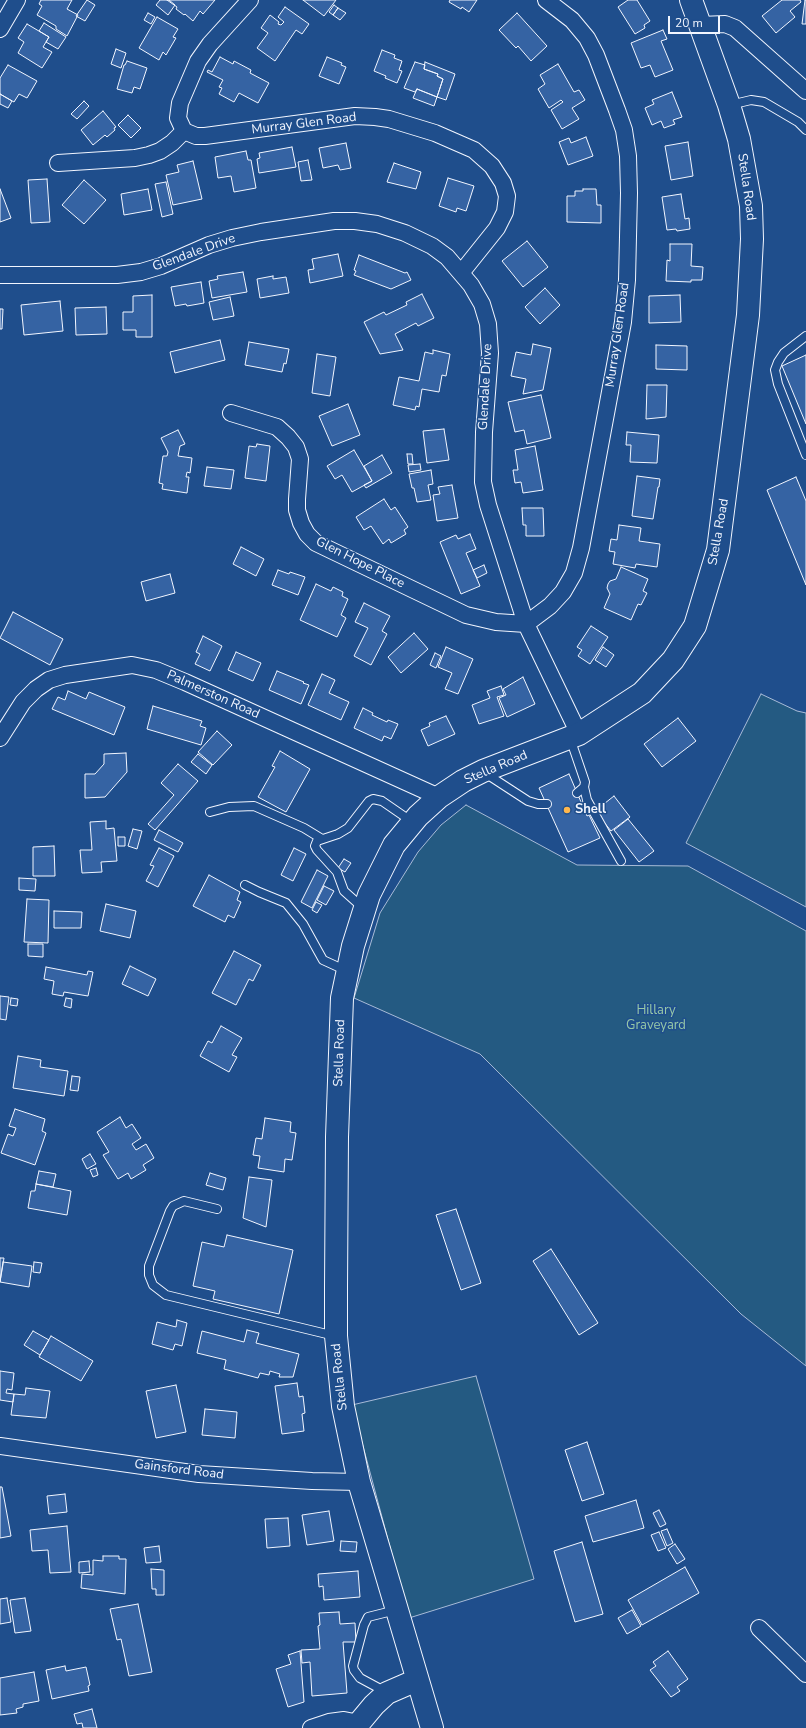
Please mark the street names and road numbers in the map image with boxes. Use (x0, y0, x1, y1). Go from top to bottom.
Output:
street label: Murray Glen Road (251, 110, 357, 138)
street label: Stella Road (734, 152, 758, 222)
street label: Glendale Drive (151, 231, 237, 275)
street label: Murray Glen Road (603, 282, 633, 388)
street label: Glendale Drive (476, 343, 496, 431)
street label: Stella Road (705, 497, 733, 567)
street label: Glen Hope Place (313, 534, 407, 592)
street label: Palmerston Road (164, 668, 262, 722)
street label: Stella Road (462, 748, 530, 788)
street label: Stella Road (331, 1019, 349, 1087)
street label: Stella Road (329, 1343, 351, 1411)
street label: Gainsford Road (133, 1457, 225, 1483)

